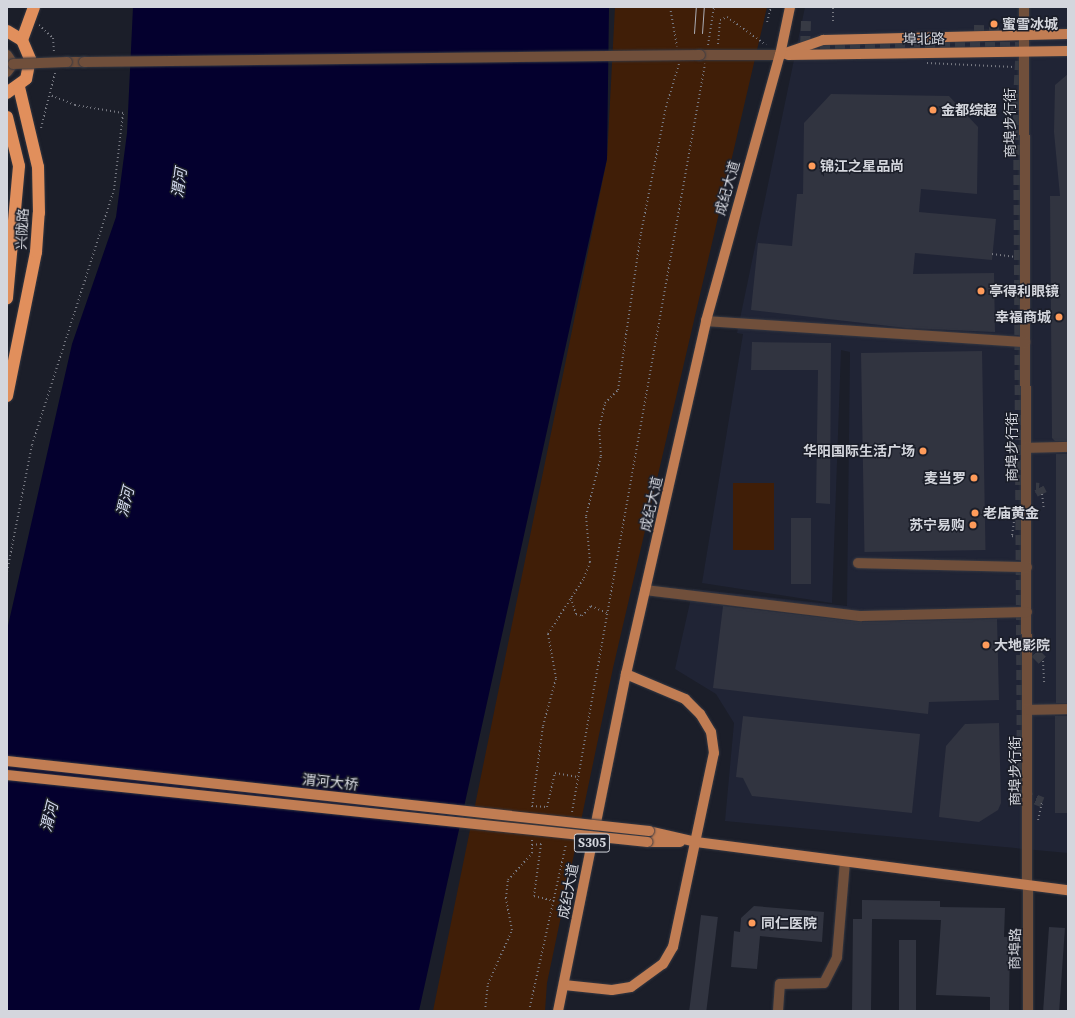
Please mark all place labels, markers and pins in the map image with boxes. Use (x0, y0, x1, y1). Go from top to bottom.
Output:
place label: 蜜雪冰城 (1002, 16, 1058, 32)
marker: 蜜雪冰城 (989, 19, 999, 29)
place label: 金都综超 (941, 102, 997, 118)
marker: 金都综超 (928, 105, 938, 115)
place label: 锦江之星品尚 (820, 158, 904, 174)
marker: 锦江之星品尚 (807, 161, 817, 171)
place label: 亭得利眼镜 (989, 283, 1059, 299)
marker: 亭得利眼镜 (976, 286, 986, 296)
place label: 幸福商城 (995, 309, 1051, 325)
marker: 幸福商城 (1054, 312, 1064, 322)
place label: 华阳国际生活广场 (803, 443, 915, 459)
marker: 华阳国际生活广场 (918, 446, 928, 456)
place label: 麦当罗 (924, 470, 966, 486)
marker: 麦当罗 (969, 473, 979, 483)
place label: 老庙黄金 (983, 505, 1039, 521)
marker: 老庙黄金 (970, 508, 980, 518)
place label: 苏宁易购 (909, 517, 965, 533)
marker: 苏宁易购 (968, 520, 978, 530)
place label: 大地影院 (994, 637, 1050, 653)
marker: 大地影院 (981, 640, 991, 650)
place label: 同仁医院 (761, 915, 817, 931)
marker: 同仁医院 (746, 917, 758, 929)

